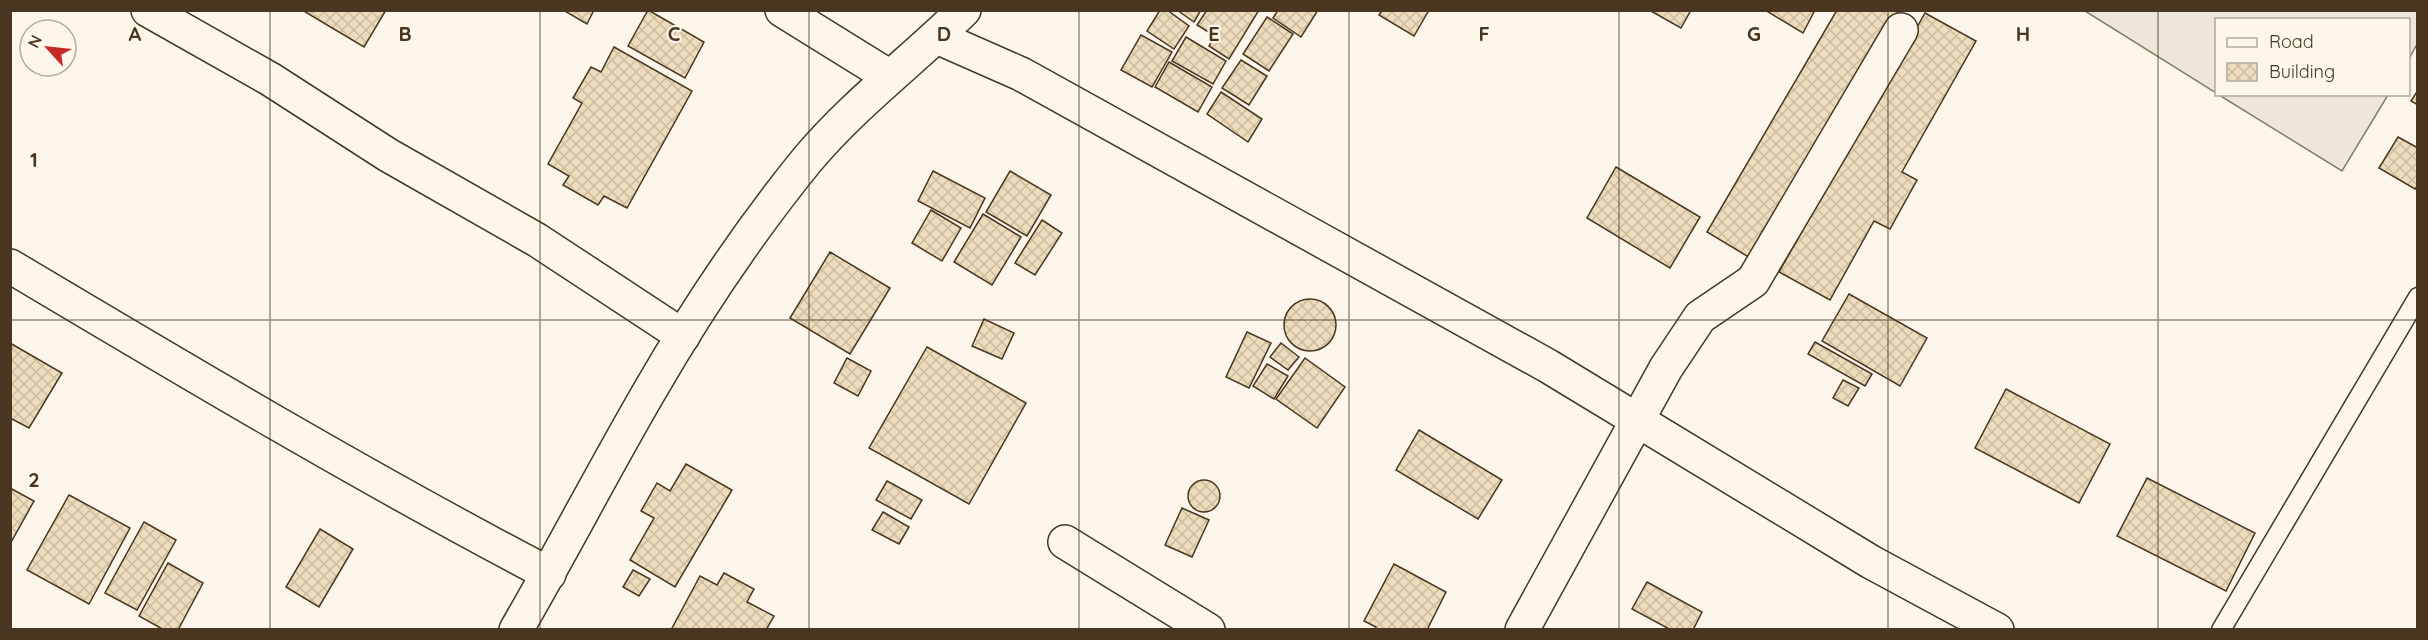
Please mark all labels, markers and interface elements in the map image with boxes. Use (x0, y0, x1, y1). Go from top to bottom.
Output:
north arrow (18, 18, 78, 78)
legend (2215, 18, 2410, 96)
text: A (129, 21, 142, 46)
text: B (398, 21, 412, 46)
text: C (668, 21, 681, 46)
text: D (937, 21, 951, 46)
text: E (1208, 21, 1220, 46)
text: F (1478, 21, 1490, 46)
text: G (1747, 21, 1761, 46)
text: H (2016, 21, 2030, 46)
text: Road (2269, 30, 2314, 53)
text: N (23, 31, 46, 51)
text: Building (2269, 60, 2335, 83)
text: 1 (30, 147, 38, 172)
text: 2 (28, 467, 40, 492)

